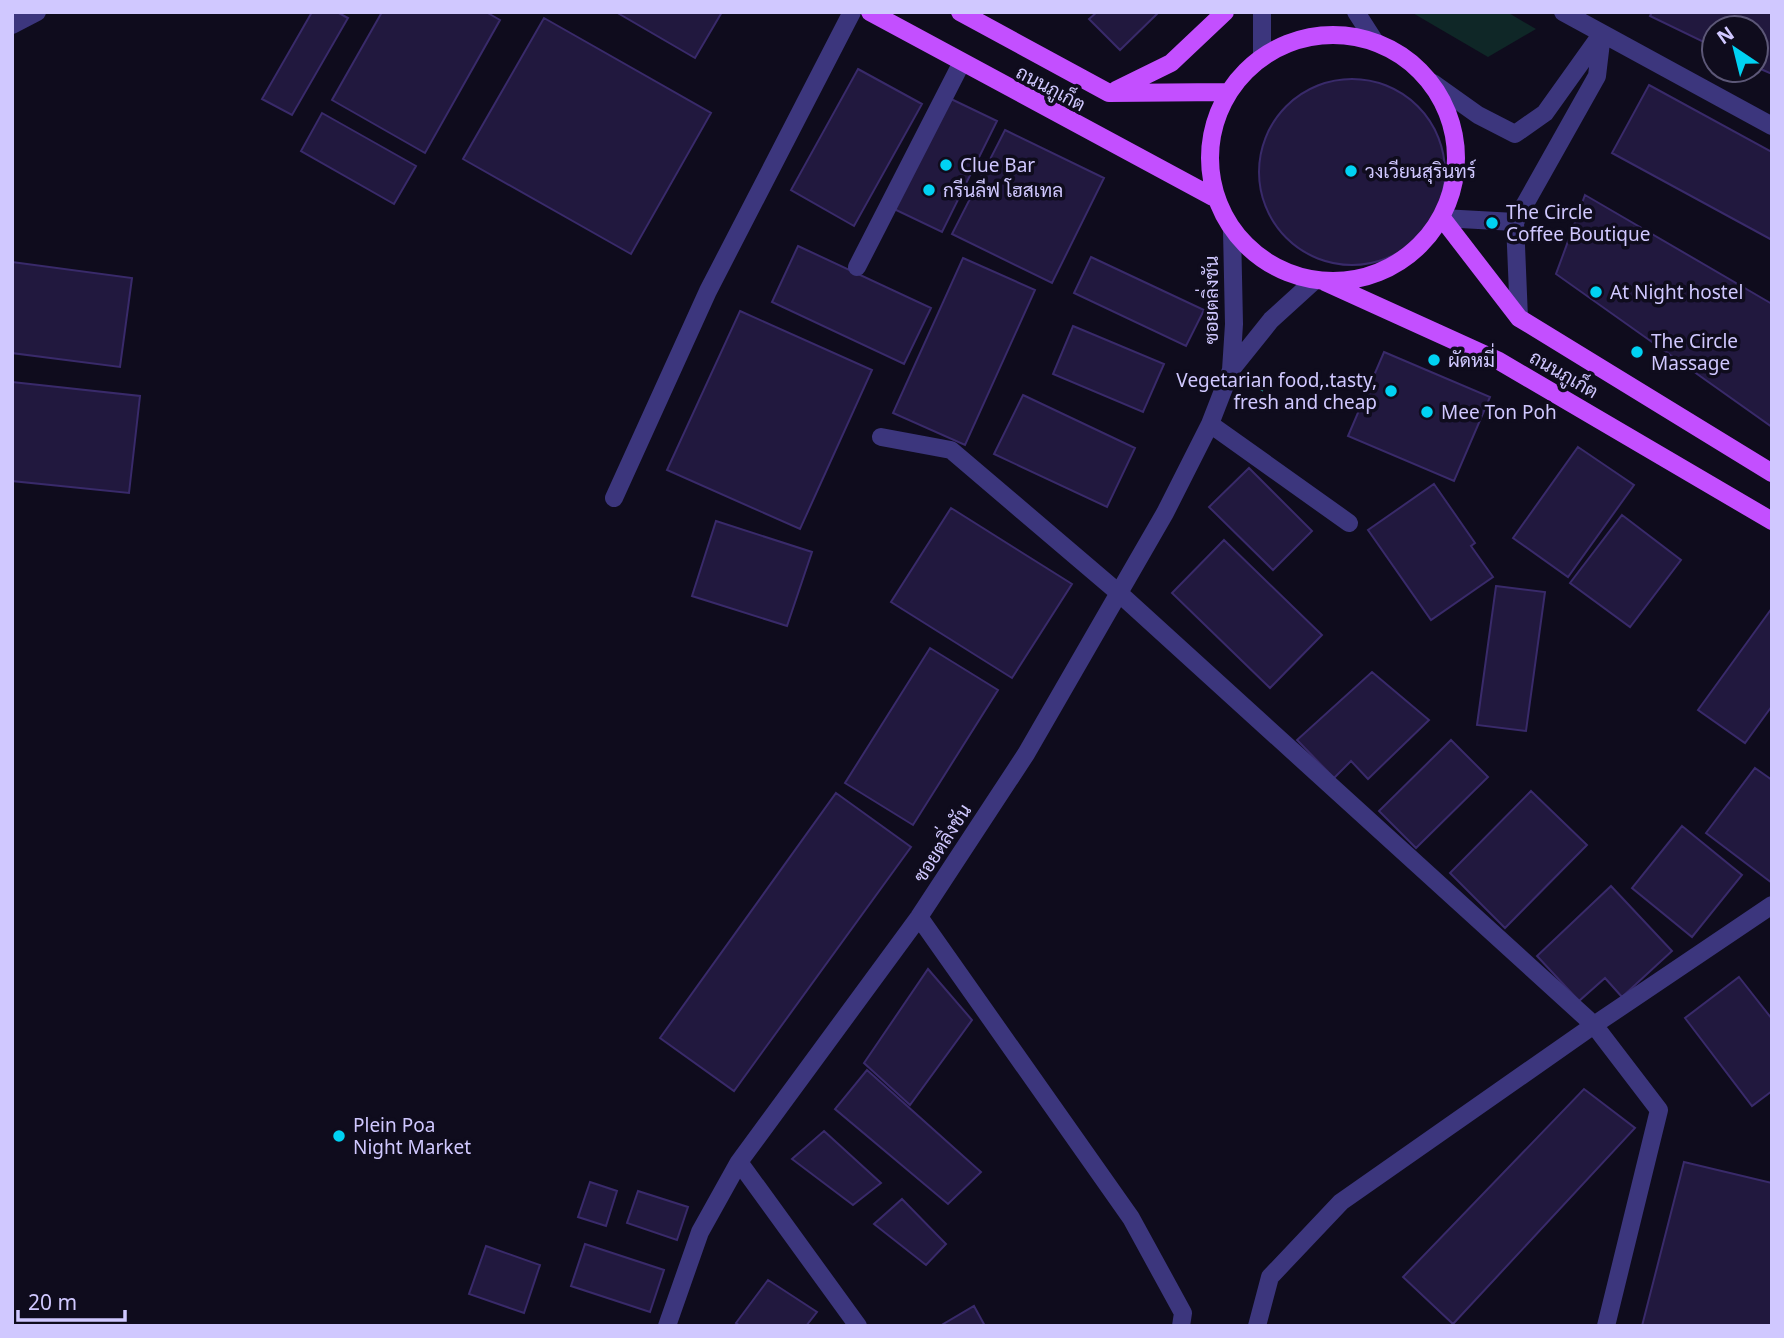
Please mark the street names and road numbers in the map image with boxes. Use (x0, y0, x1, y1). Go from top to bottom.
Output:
street label: ถนนภูเก็ต (1011, 59, 1090, 118)
street label: ซอยตลิ่งชัน (1195, 256, 1224, 344)
street label: ถนนภูเก็ต (1524, 344, 1603, 405)
street label: ซอยตลิ่งชัน (904, 797, 977, 887)

